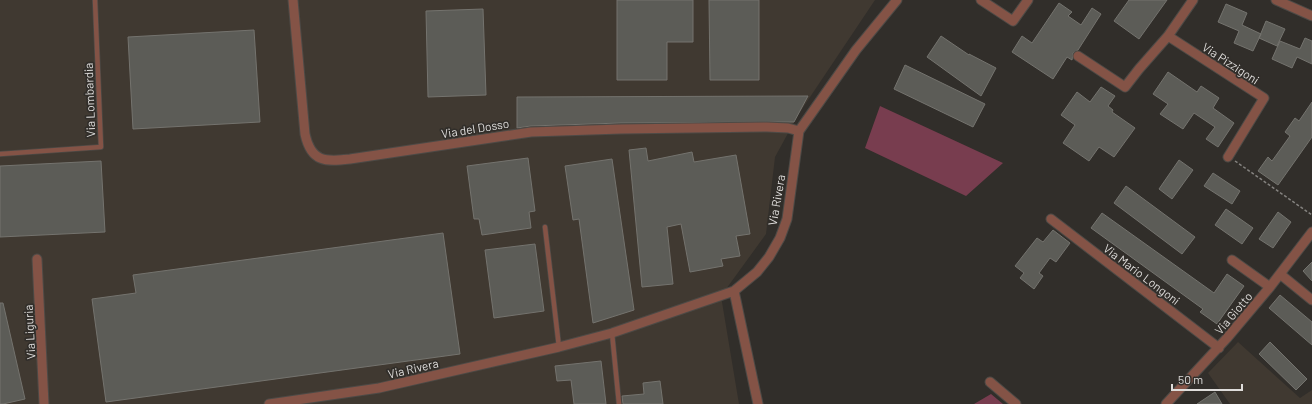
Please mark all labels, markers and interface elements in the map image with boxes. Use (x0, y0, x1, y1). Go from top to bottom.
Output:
street label: Via Pizzigoni (1200, 39, 1262, 87)
street label: Via Lombardia (81, 62, 97, 138)
street label: Via del Dosso (440, 116, 510, 140)
street label: Via Rivera (765, 173, 787, 227)
street label: Via Mario Longoni (1101, 241, 1183, 307)
street label: Via Giotto (1211, 289, 1255, 337)
street label: Via Liguria (21, 304, 37, 360)
street label: Via Rivera (386, 355, 440, 381)
scale bar (1172, 366, 1242, 392)
text: 50 m (1178, 372, 1203, 386)

